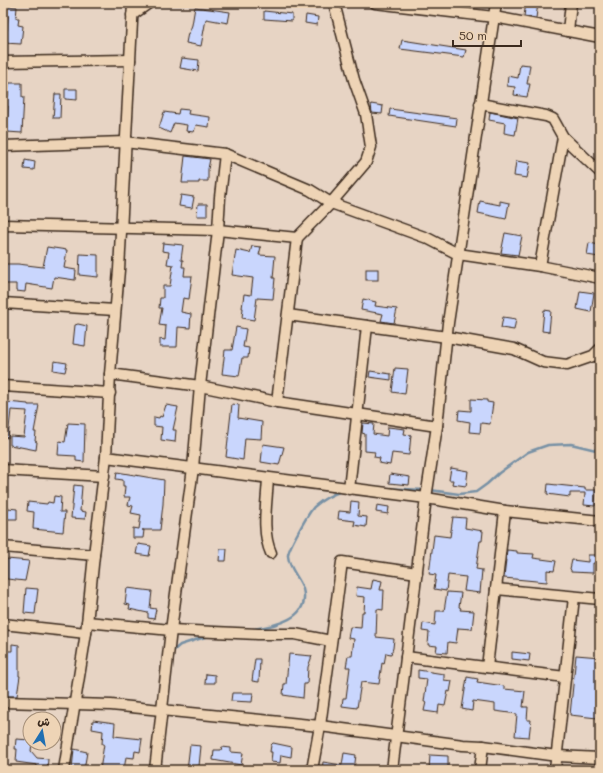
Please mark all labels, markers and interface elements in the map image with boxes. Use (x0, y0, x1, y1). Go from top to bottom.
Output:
scale bar (453, 22, 521, 48)
text: 50 m (459, 27, 487, 43)
north arrow (22, 711, 62, 751)
text: ش (37, 712, 51, 729)

